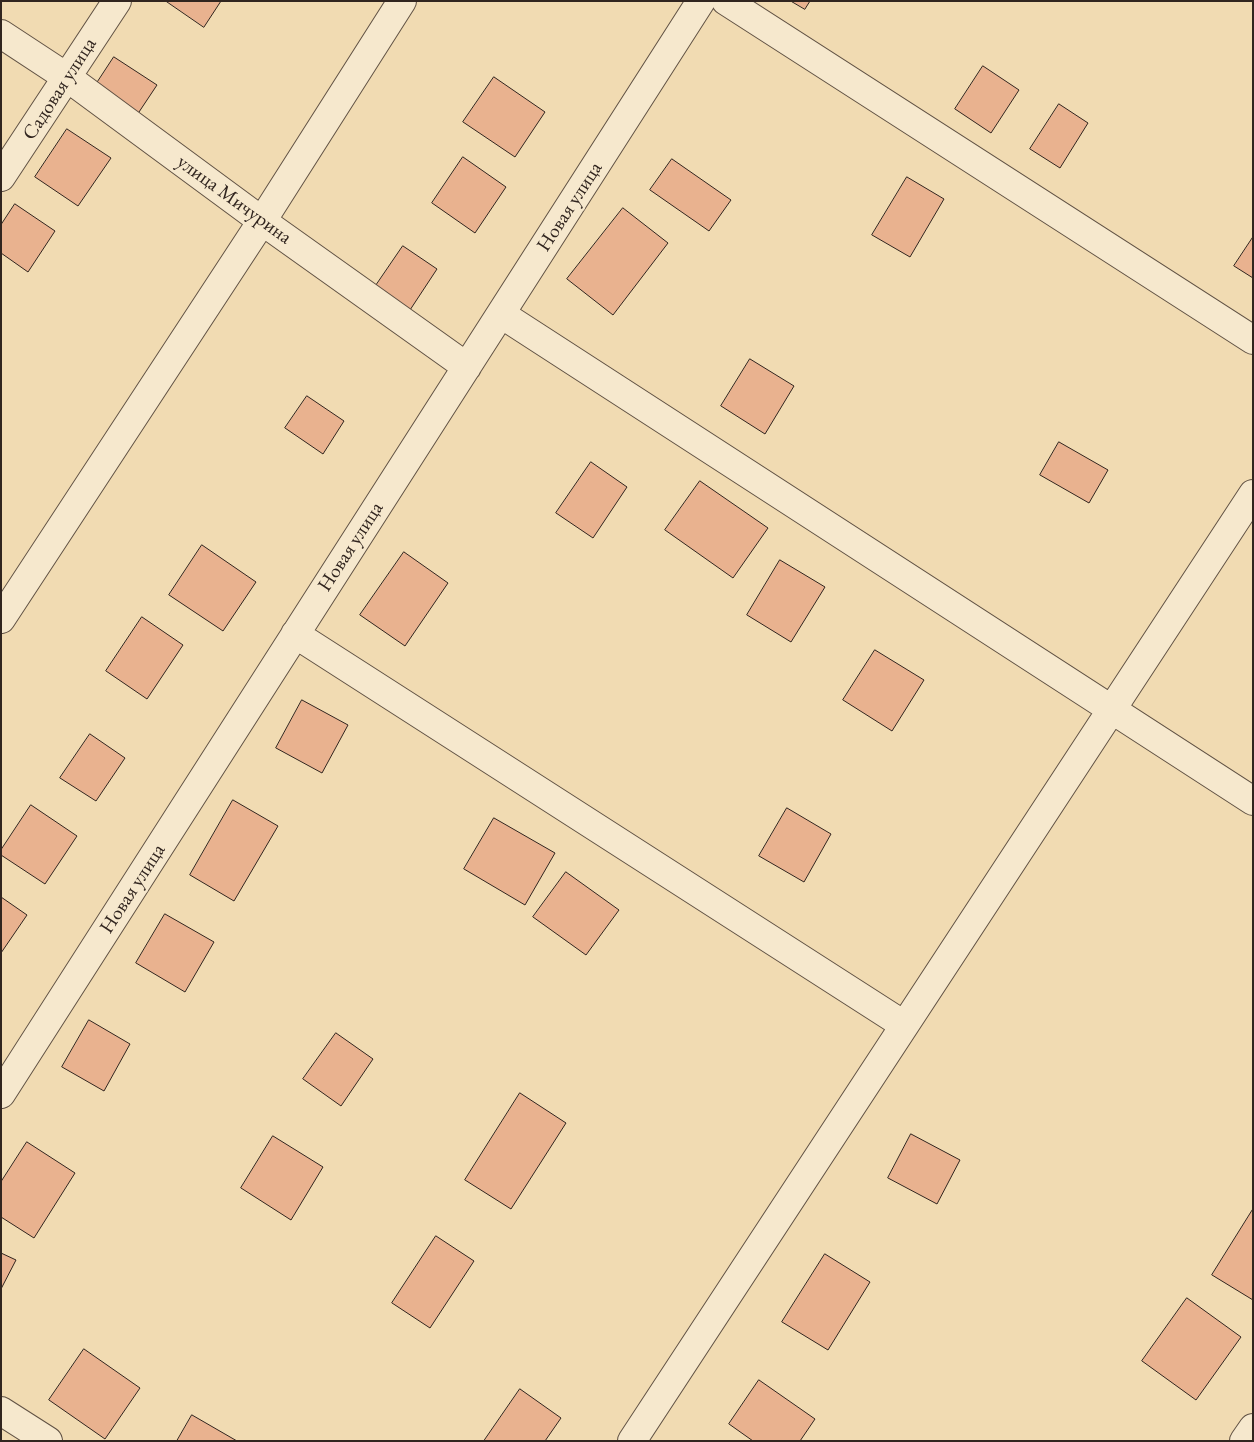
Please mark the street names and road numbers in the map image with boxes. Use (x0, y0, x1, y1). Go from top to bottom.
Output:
street label: Садовая улица (18, 33, 102, 145)
street label: улица Мичурина (172, 150, 296, 250)
street label: Новая улица (532, 158, 608, 256)
street label: Новая улица (313, 498, 389, 596)
street label: Новая улица (95, 840, 171, 938)

